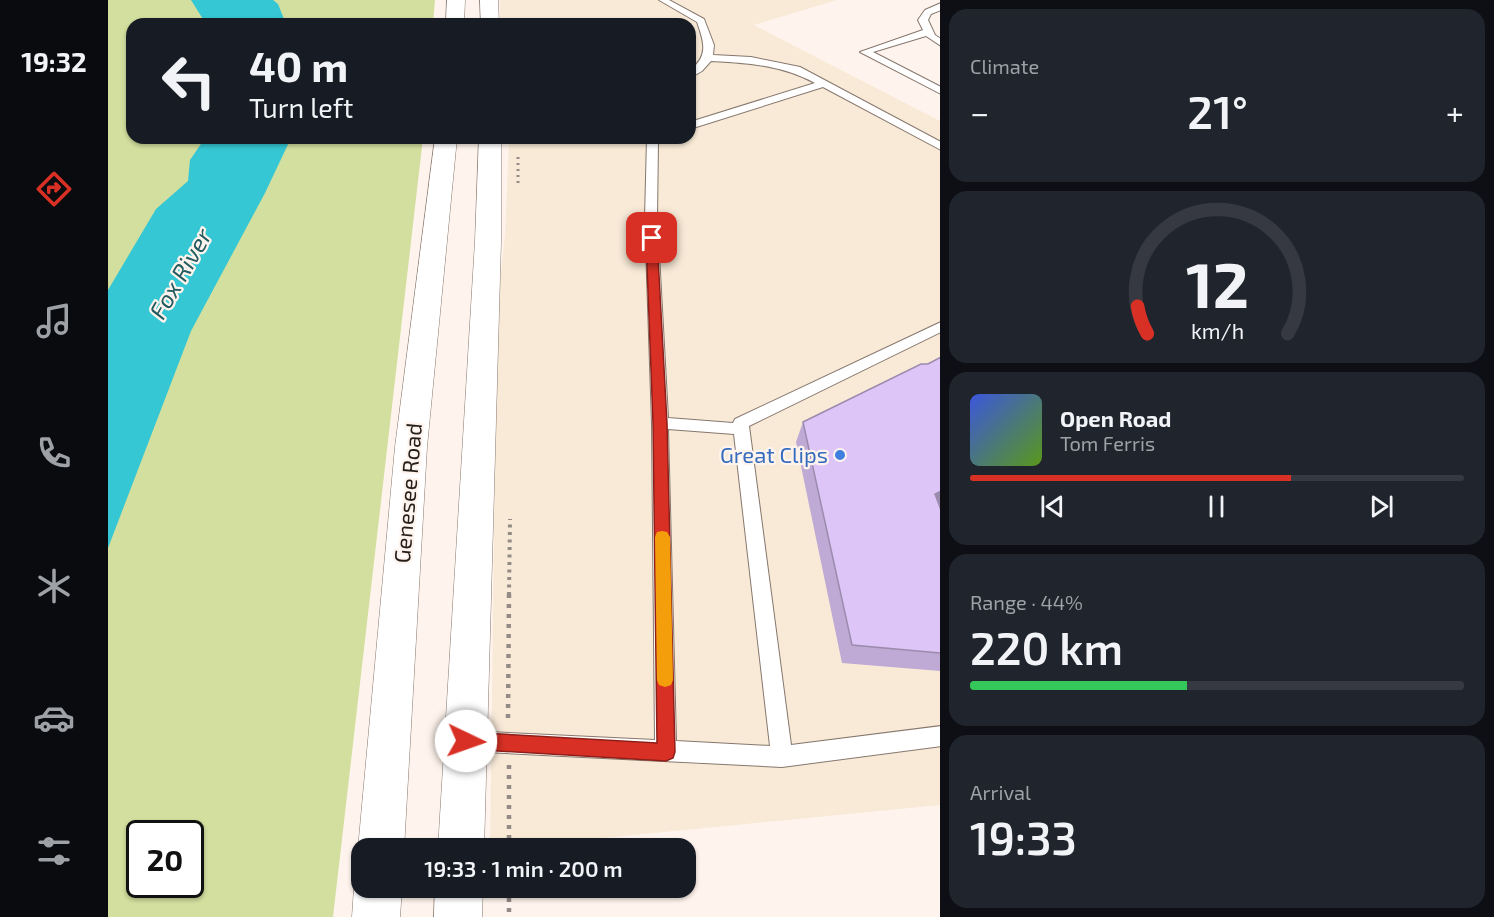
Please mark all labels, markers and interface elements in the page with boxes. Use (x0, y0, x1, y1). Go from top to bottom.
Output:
text: 40 m (249, 40, 348, 90)
icon: left (150, 42, 228, 120)
text: 19:32 (21, 45, 87, 77)
text: Climate (970, 54, 1039, 78)
text: 21° (1187, 84, 1248, 138)
text: Turn left (249, 91, 353, 123)
text: − (970, 92, 989, 132)
text: + (1446, 92, 1464, 132)
icon: directions (33, 168, 75, 210)
pin (626, 212, 677, 263)
icon: arrive (635, 221, 668, 254)
water label: Fox River (142, 222, 217, 324)
text: 12 (1185, 246, 1249, 321)
icon: music (33, 300, 75, 342)
text: km/h (1190, 318, 1244, 343)
text: Open Road (1060, 405, 1172, 431)
street label: Genesee Road (388, 422, 426, 564)
text: Tom Ferris (1060, 431, 1155, 455)
icon: phone (33, 432, 75, 474)
place label: Great Clips (720, 441, 828, 467)
marker: Great Clips (833, 448, 847, 462)
icon: previous (1036, 490, 1069, 523)
icon: pause (1200, 490, 1233, 523)
icon: next (1365, 490, 1398, 523)
icon: climate (33, 565, 75, 607)
text: Range · 44% (970, 590, 1083, 614)
text: 220 km (970, 620, 1123, 674)
icon: car (33, 697, 75, 739)
position arrow (434, 709, 498, 773)
text: Arrival (970, 780, 1031, 804)
text: 19:33 (970, 810, 1077, 864)
speed limit sign: 20 (126, 820, 204, 898)
icon: filters (33, 830, 75, 872)
text: 19:33 · 1 min · 200 m (424, 855, 623, 881)

